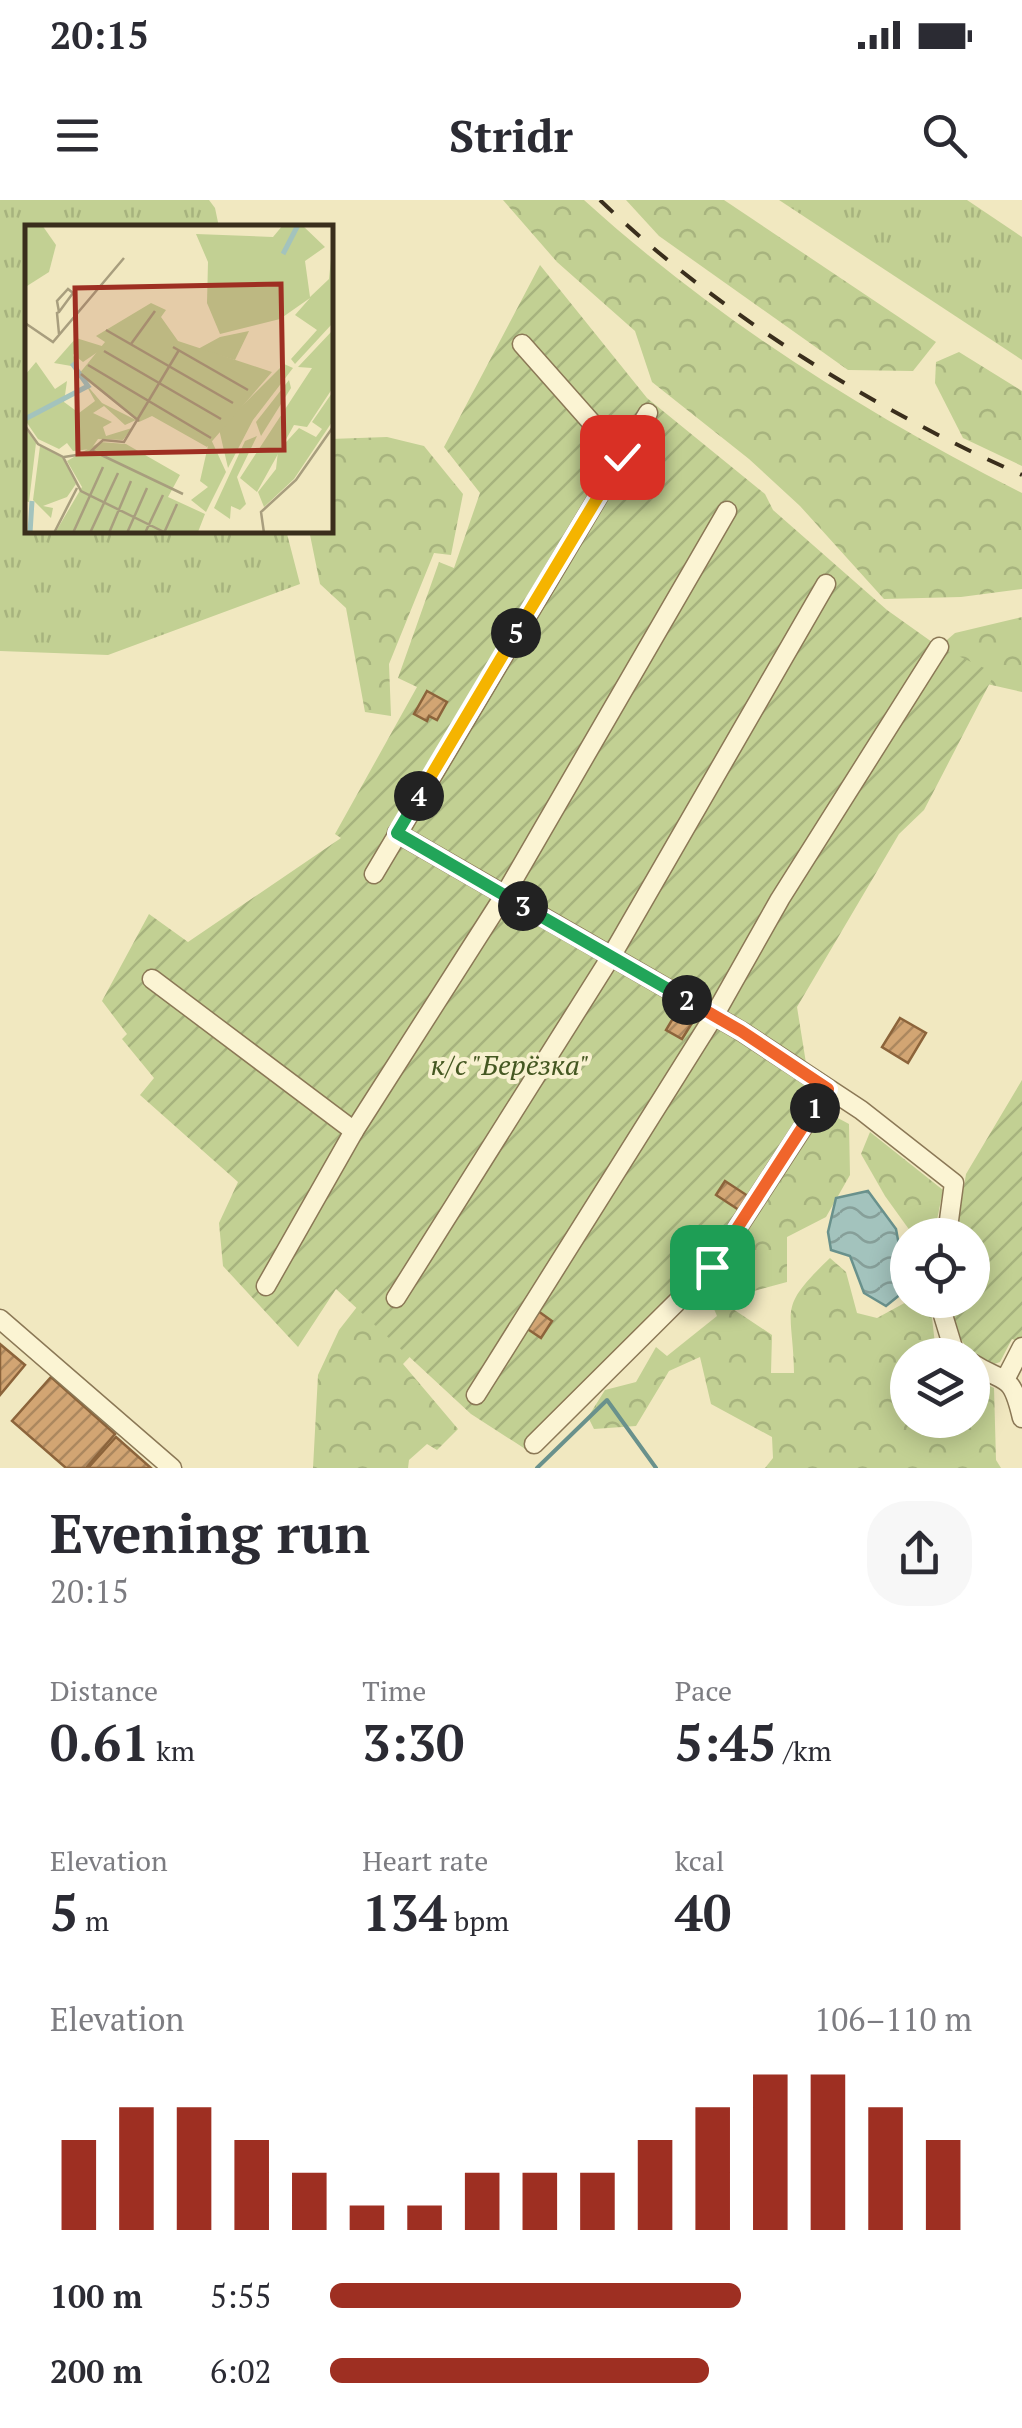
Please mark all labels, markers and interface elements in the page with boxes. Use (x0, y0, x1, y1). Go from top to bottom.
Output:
text: 20:15 (50, 10, 149, 60)
text: Stridr (449, 105, 573, 165)
icon: menu (50, 108, 105, 163)
icon: search (917, 108, 972, 163)
inset map (25, 225, 332, 532)
pin (580, 415, 665, 500)
icon: check (595, 430, 650, 485)
pin: 5 (491, 608, 541, 658)
text: 5 (508, 614, 524, 651)
pin: 4 (394, 771, 444, 821)
text: 4 (411, 777, 427, 814)
pin: 3 (498, 881, 548, 931)
text: 3 (515, 887, 531, 924)
pin: 2 (662, 975, 712, 1025)
text: 2 (679, 981, 695, 1018)
park label: к/с "Берёзка" (431, 1046, 589, 1083)
pin: 1 (790, 1083, 840, 1133)
text: 1 (807, 1089, 823, 1126)
map controls (890, 1218, 990, 1438)
button: locate (890, 1218, 990, 1318)
pin (670, 1225, 755, 1310)
icon: arrive (685, 1240, 740, 1295)
button: layers (890, 1338, 990, 1438)
text: Evening run (50, 1496, 370, 1569)
button: share (867, 1501, 972, 1606)
text: 20:15 (50, 1570, 129, 1612)
text: Distance (50, 1672, 158, 1709)
text: Time (362, 1672, 426, 1709)
text: Pace (675, 1672, 732, 1709)
text: 0.61 (50, 1709, 150, 1775)
text: 3:30 (362, 1709, 464, 1775)
text: 5:45 (675, 1709, 777, 1775)
text: km (150, 1732, 195, 1769)
text: /km (777, 1732, 832, 1769)
text: Elevation (50, 1842, 168, 1879)
text: Heart rate (362, 1842, 488, 1879)
text: kcal (675, 1842, 724, 1879)
text: 5 (50, 1879, 78, 1945)
text: 134 (362, 1879, 447, 1945)
text: 40 (675, 1879, 731, 1945)
text: m (78, 1902, 109, 1939)
text: bpm (447, 1902, 509, 1939)
text: Elevation (50, 1998, 184, 2040)
text: 106–110 m (814, 1998, 972, 2040)
text: 100 m (50, 2275, 142, 2317)
text: 5:55 (210, 2275, 272, 2317)
text: 200 m (50, 2350, 142, 2392)
text: 6:02 (210, 2350, 272, 2392)

